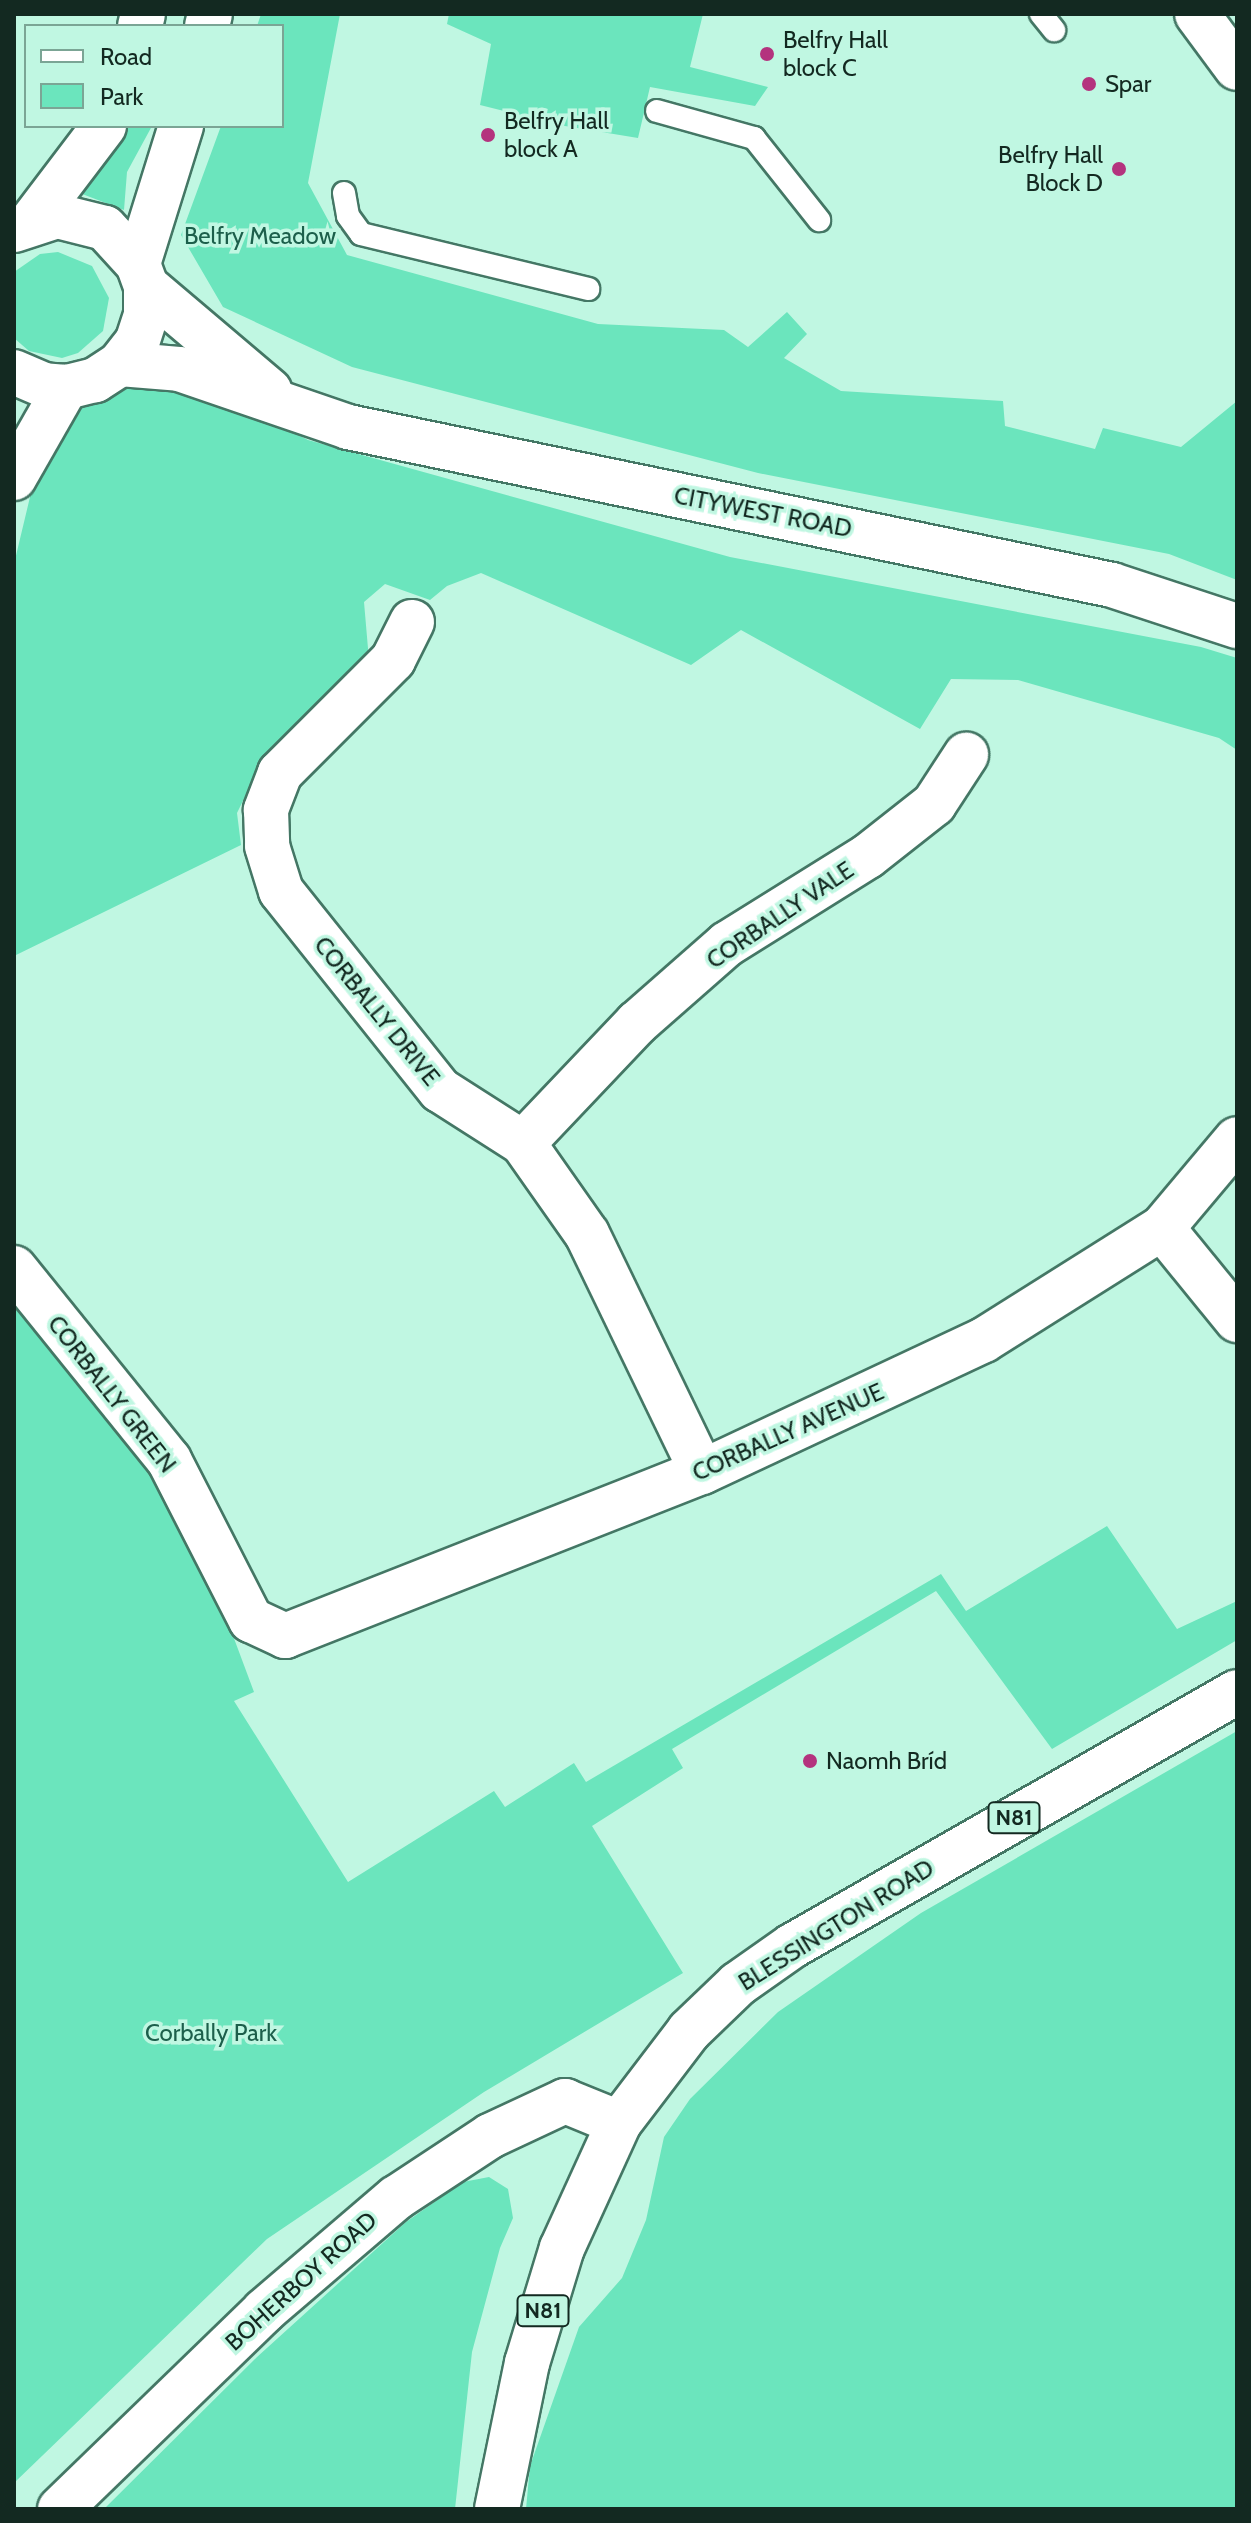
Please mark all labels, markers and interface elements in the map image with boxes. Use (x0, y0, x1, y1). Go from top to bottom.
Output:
legend (24, 24, 284, 128)
place label: Belfry Hall block C (783, 26, 888, 82)
text: Road (100, 42, 152, 71)
marker: Belfry Hall block C (758, 45, 776, 63)
place label: Spar (1105, 70, 1151, 98)
marker: Spar (1080, 75, 1098, 93)
text: Park (100, 82, 143, 111)
place label: Belfry Hall block A (504, 107, 609, 163)
marker: Belfry Hall block A (479, 126, 497, 144)
place label: Belfry Hall Block D (998, 141, 1103, 197)
marker: Belfry Hall Block D (1110, 160, 1128, 178)
park label: Belfry Meadow (184, 222, 336, 250)
street label: CITYWEST ROAD (672, 481, 854, 543)
street label: CORBALLY VALE (701, 855, 859, 975)
street label: CORBALLY DRIVE (308, 931, 446, 1091)
street label: CORBALLY GREEN (42, 1310, 182, 1478)
street label: CORBALLY AVENUE (688, 1377, 888, 1487)
place label: Naomh Bríd (826, 1747, 947, 1775)
marker: Naomh Bríd (801, 1752, 819, 1770)
road number: N81 (986, 1800, 1042, 1836)
street label: BLESSINGTON ROAD (733, 1853, 939, 1997)
park label: Corbally Park (145, 2019, 277, 2047)
street label: BOHERBOY ROAD (219, 2206, 383, 2356)
road number: N81 (515, 2293, 571, 2329)

